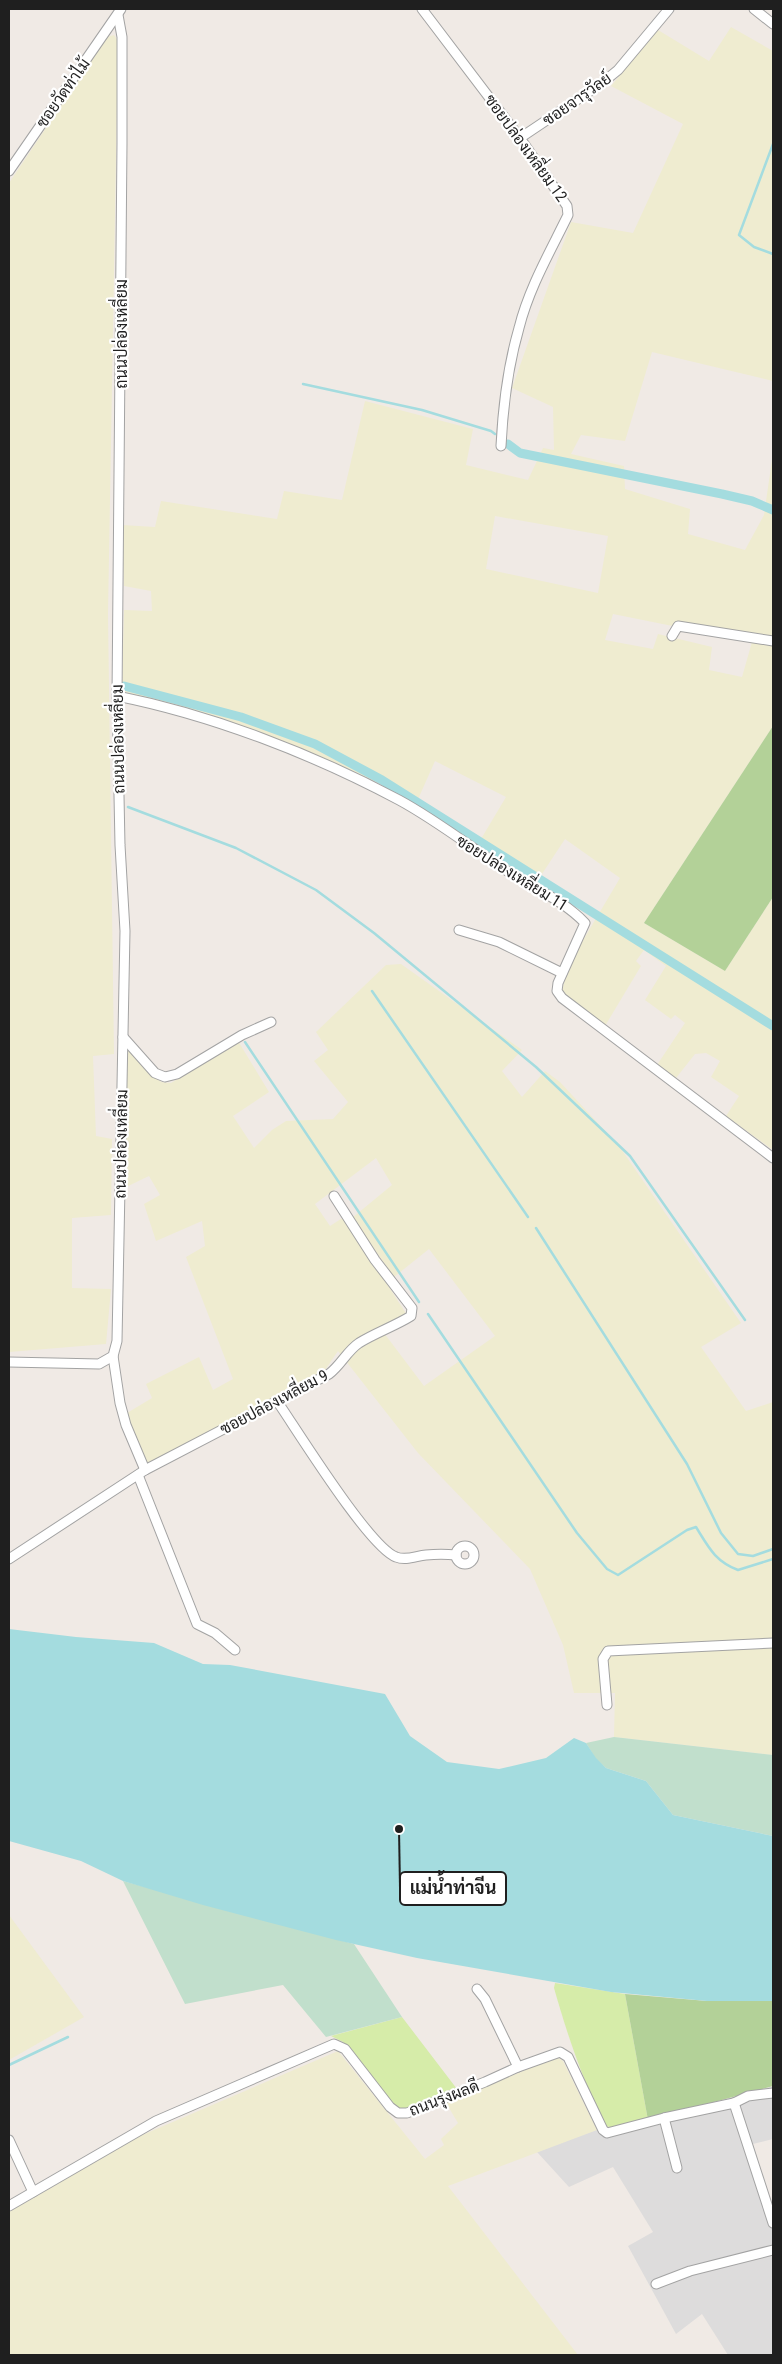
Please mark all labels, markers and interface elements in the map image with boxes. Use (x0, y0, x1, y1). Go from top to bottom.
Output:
street label: ซอยวัดท่าไม้ (31, 53, 94, 131)
street label: ซอยจารุวัลย์ (537, 66, 616, 131)
street label: ซอยปล่องเหลี่ยม 12 (481, 88, 575, 205)
street label: ถนนปล่องเหลี่ยม (107, 279, 131, 389)
street label: ถนนปล่องเหลี่ยม (103, 684, 128, 794)
street label: ซอยปล่องเหลี่ยม 11 (453, 827, 574, 915)
street label: ถนนปล่องเหลี่ยม (106, 1089, 131, 1199)
street label: ซอยปล่องเหลี่ยม 9 (214, 1361, 331, 1439)
text: แม่น้ำท่าจีน (410, 1870, 496, 1898)
callout: แม่น้ำท่าจีน (400, 1872, 506, 1905)
street label: ถนนรุ่งผลดี (406, 2074, 482, 2122)

